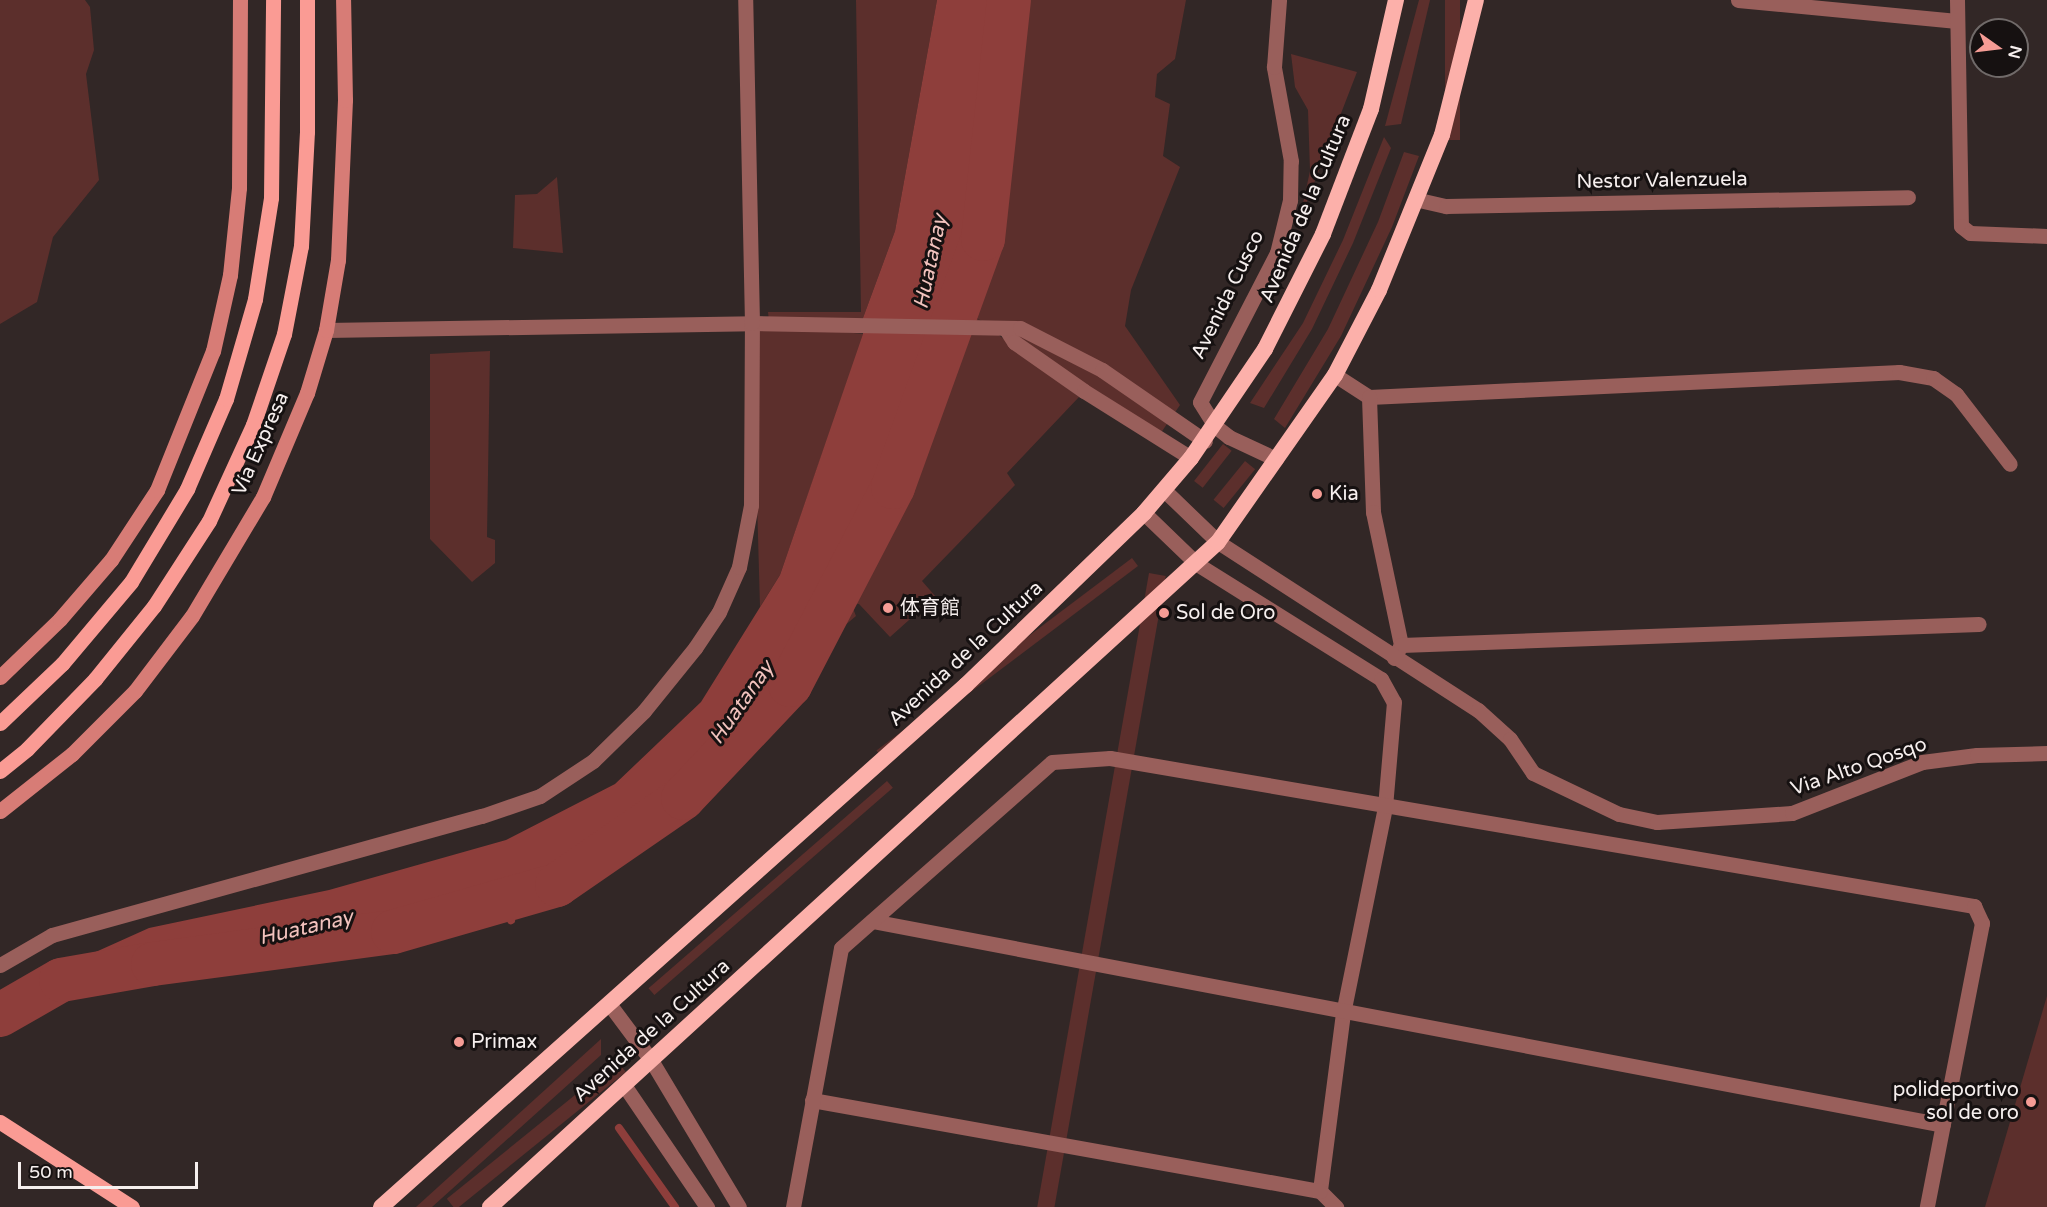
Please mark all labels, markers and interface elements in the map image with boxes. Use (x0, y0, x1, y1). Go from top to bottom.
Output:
north arrow (1969, 18, 2029, 78)
text: N (2003, 43, 2026, 61)
street label: Avenida de la Cultura (1255, 111, 1357, 307)
street label: Nestor Valenzuela (1576, 168, 1748, 194)
water label: Huatanay (909, 213, 953, 311)
street label: Avenida Cusco (1186, 227, 1270, 363)
street label: Vía Expresa (228, 388, 294, 500)
place label: Kia (1329, 482, 1359, 506)
marker: Kia (1310, 487, 1324, 501)
street label: Avenida de la Cultura (884, 576, 1048, 732)
place label: 体育館 (900, 596, 960, 620)
marker: 体育館 (881, 601, 895, 615)
place label: Sol de Oro (1176, 601, 1275, 625)
marker: Sol de Oro (1157, 606, 1171, 620)
water label: Huatanay (704, 657, 780, 749)
street label: Via Alto Qosqo (1788, 733, 1930, 801)
water label: Huatanay (257, 905, 355, 951)
street label: Avenida de la Cultura (569, 954, 735, 1108)
place label: Primax (471, 1030, 537, 1054)
marker: Primax (452, 1035, 466, 1049)
place label: polideportivo sol de oro (1893, 1078, 2019, 1125)
marker: polideportivo sol de oro (2024, 1095, 2038, 1109)
scale bar (21, 1150, 201, 1188)
text: 50 m (29, 1161, 73, 1183)

